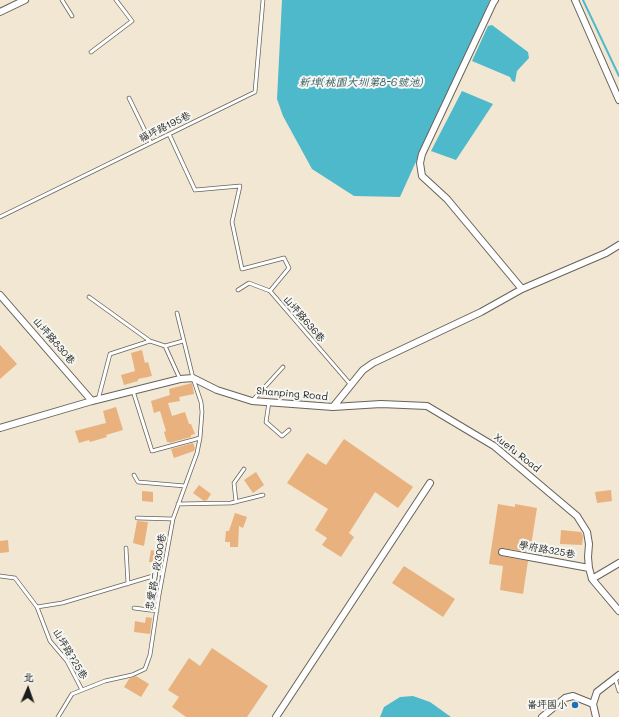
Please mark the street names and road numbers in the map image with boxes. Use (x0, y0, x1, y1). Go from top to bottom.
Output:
street label: 福坪路195巷 (137, 109, 193, 145)
street label: 山坪路636巷 (280, 293, 328, 345)
street label: 山坪路830巷 (30, 315, 78, 367)
street label: Shanping Road (256, 385, 328, 403)
street label: Xuefu Road (491, 431, 543, 475)
street label: 忠愛路二段300巷 (143, 532, 169, 612)
street label: 學府路325巷 (518, 539, 576, 561)
street label: 山坪路725巷 (50, 626, 90, 682)

